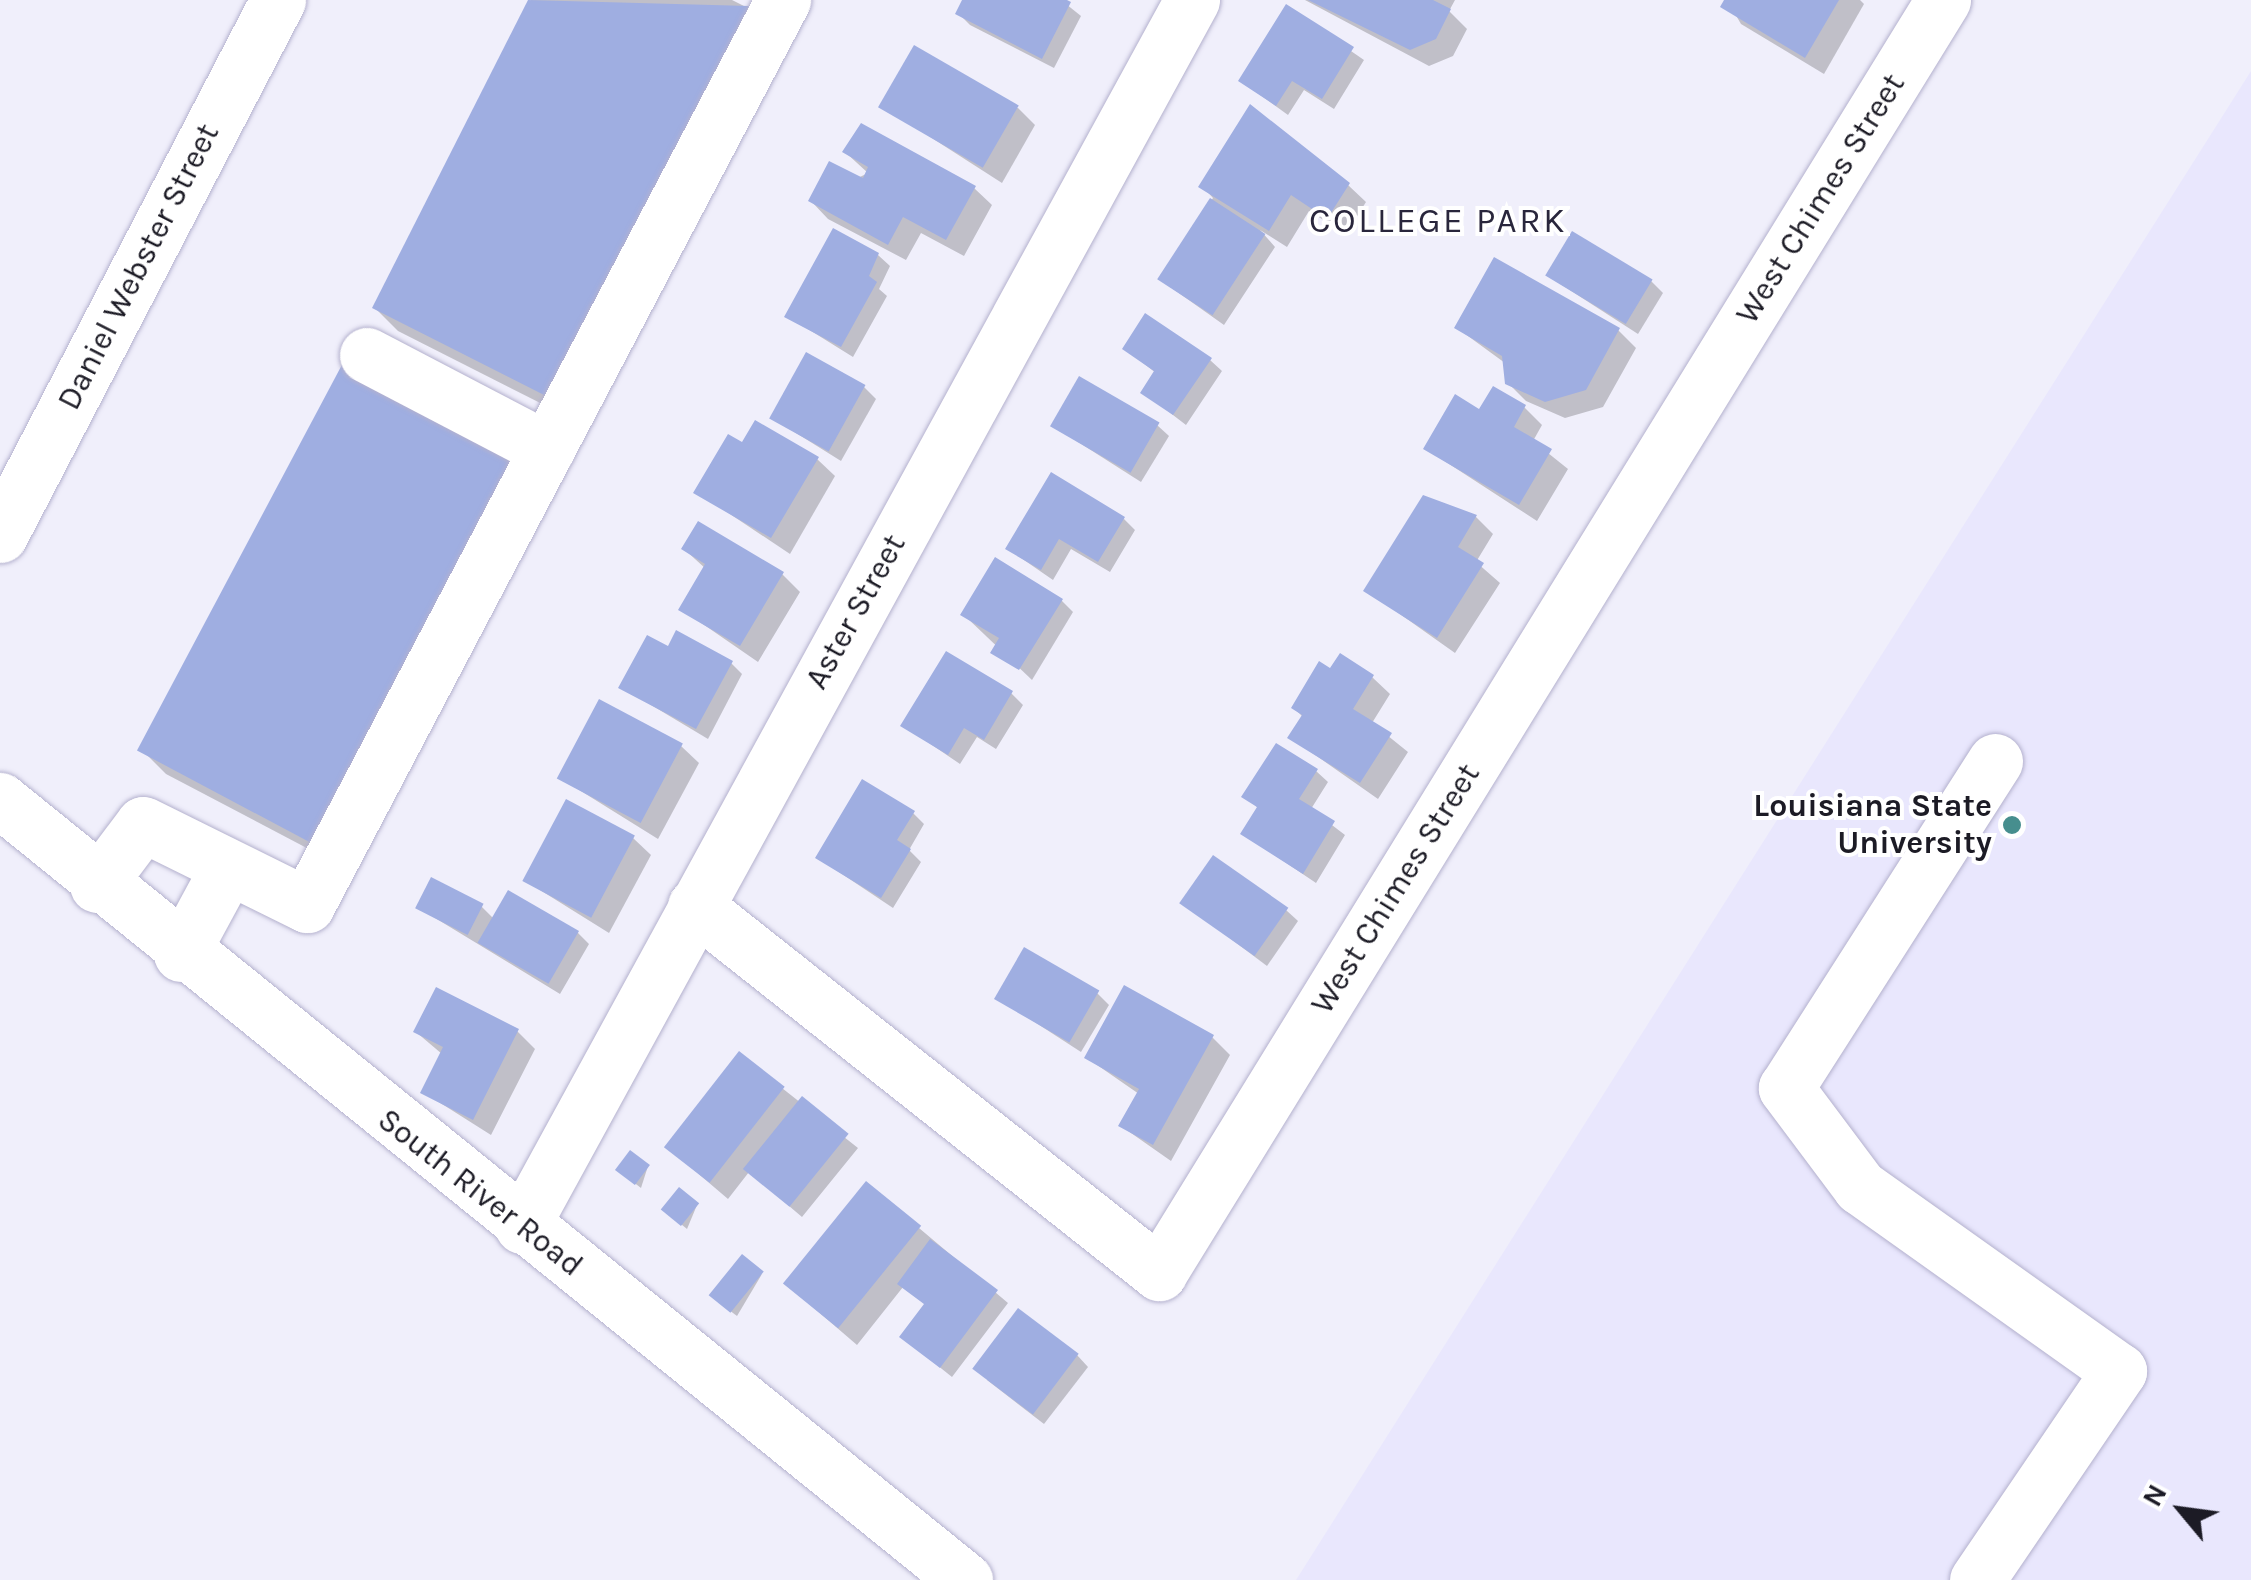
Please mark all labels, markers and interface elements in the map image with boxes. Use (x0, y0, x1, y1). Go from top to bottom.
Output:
street label: West Chimes Street (1729, 67, 1913, 331)
street label: Daniel Webster Street (50, 118, 228, 416)
district label: COLLEGE PARK (1309, 200, 1567, 242)
street label: Aster Street (798, 528, 914, 696)
street label: West Chimes Street (1304, 757, 1488, 1021)
place label: Louisiana State University (1753, 788, 1992, 863)
marker: Louisiana State University (2001, 814, 2023, 836)
street label: South River Road (370, 1101, 590, 1285)
north arrow (2131, 1460, 2231, 1560)
text: N (2135, 1478, 2174, 1512)

